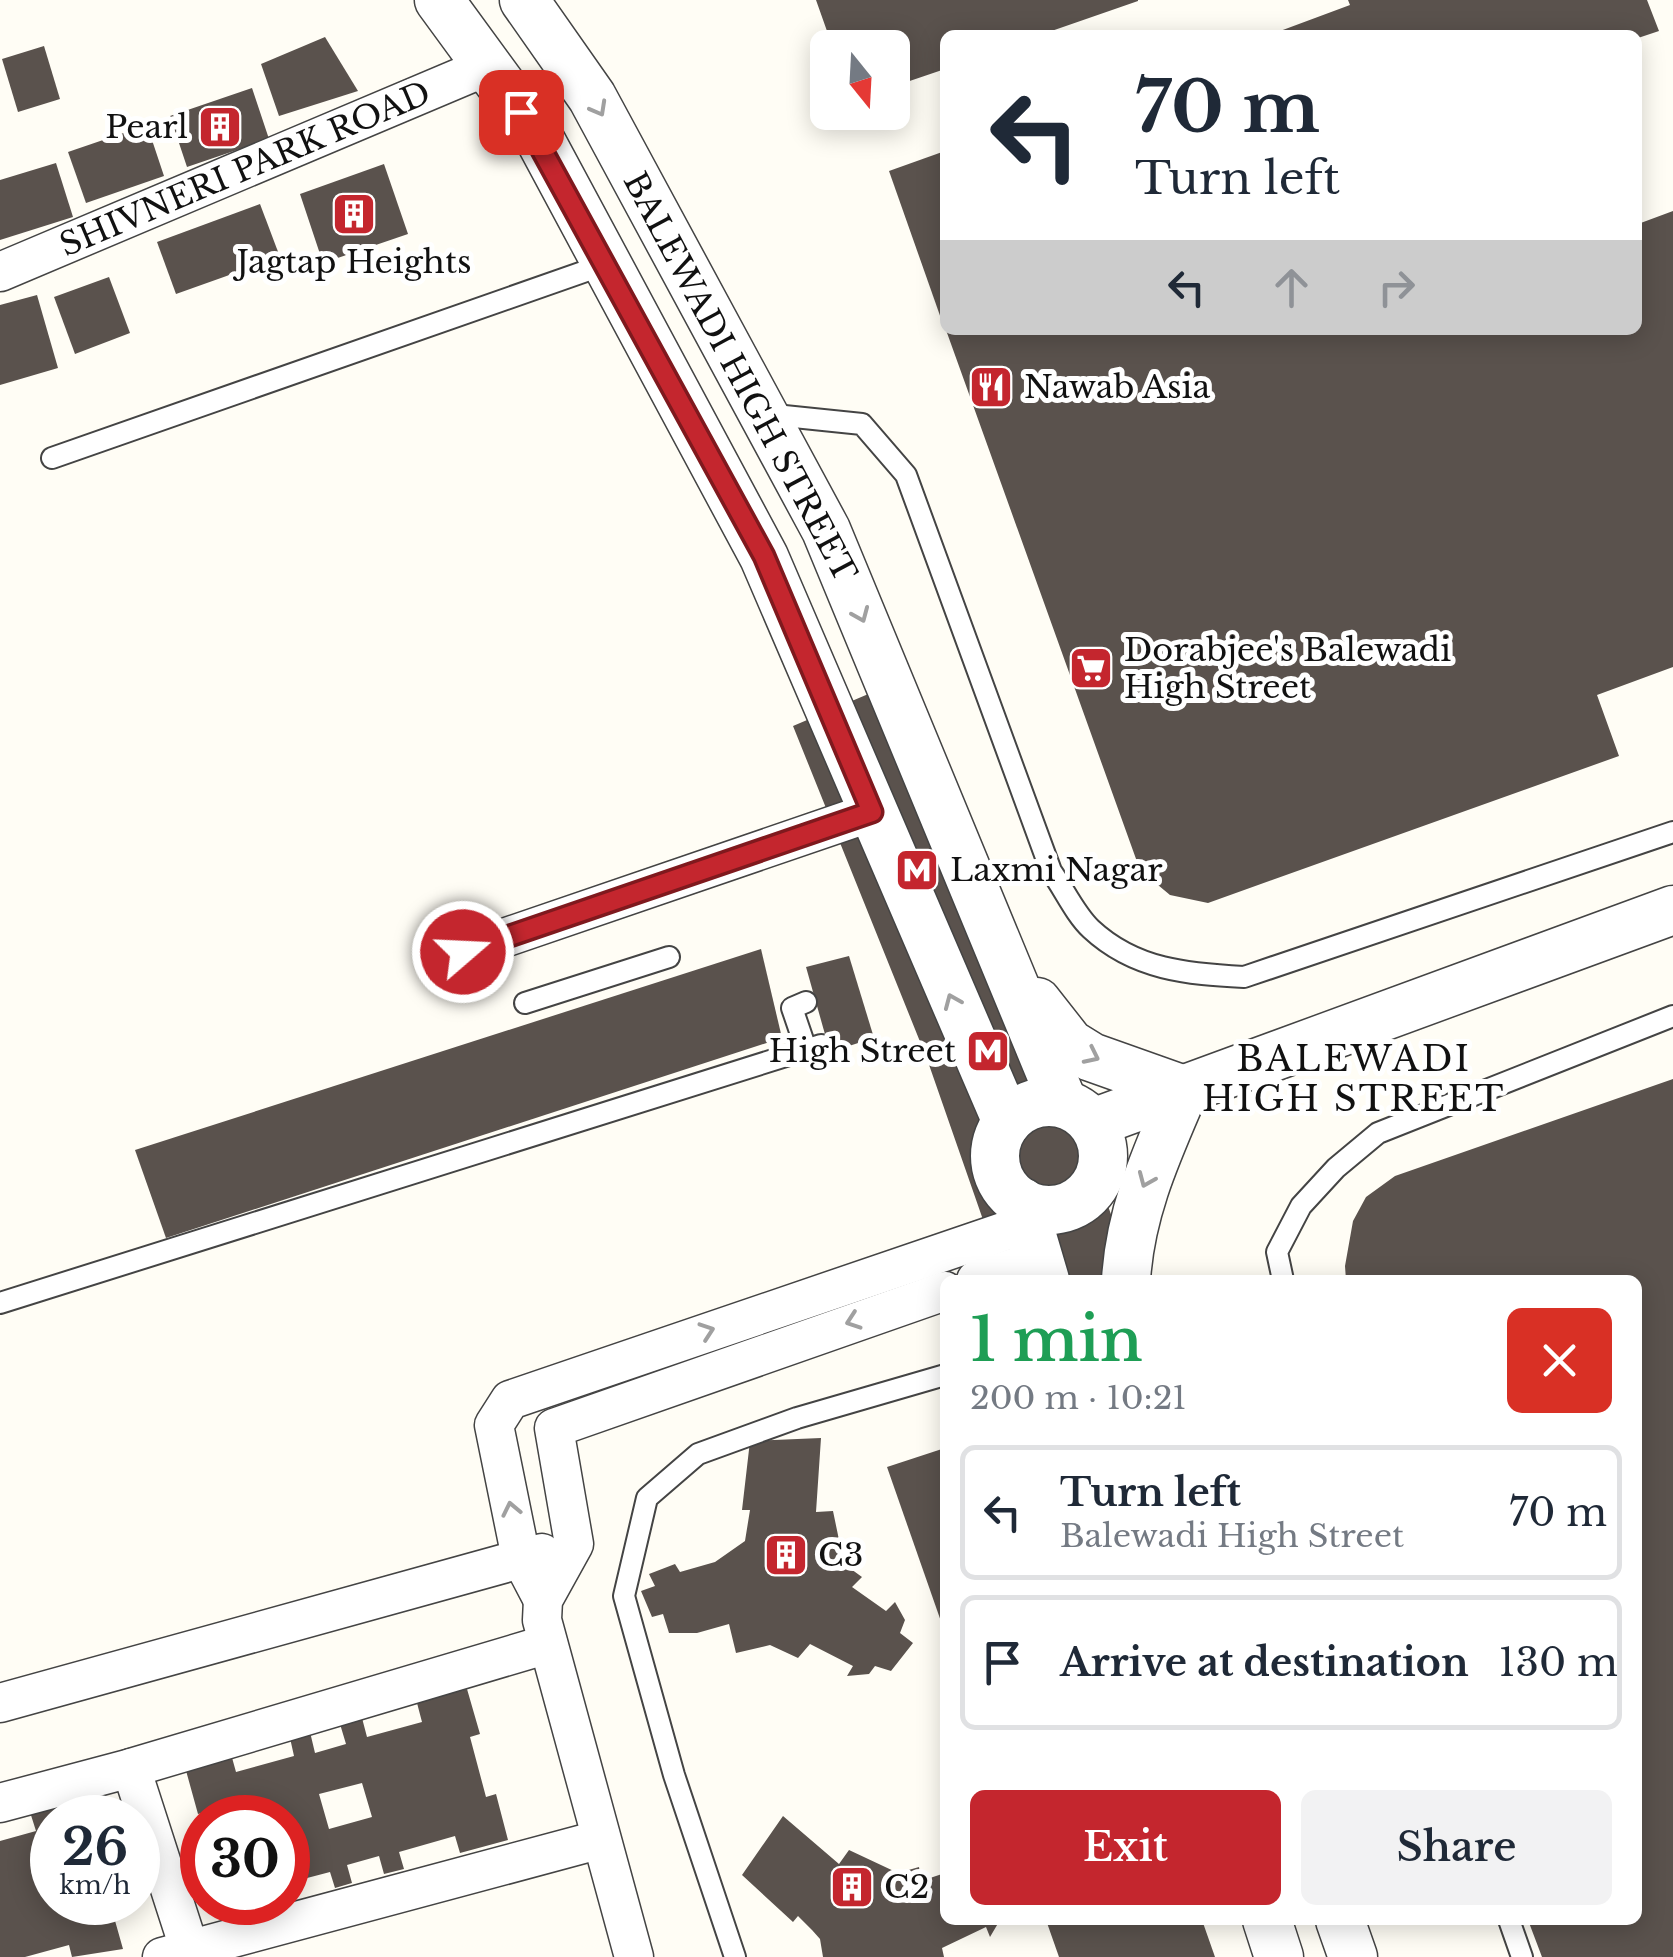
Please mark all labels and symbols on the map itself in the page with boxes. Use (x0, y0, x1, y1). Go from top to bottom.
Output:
north arrow (810, 30, 910, 130)
pin (479, 70, 564, 155)
street label: SHIVNERI PARK ROAD (54, 73, 436, 265)
one-way arrow (586, 99, 606, 117)
building icon: Pearl (197, 104, 243, 150)
place label: Pearl (105, 107, 188, 147)
street label: BALEWADI HIGH STREET (615, 165, 865, 589)
building icon: Jagtap Heights (331, 191, 377, 237)
place label: Jagtap Heights (232, 242, 472, 282)
restaurant icon: Nawab Asia (968, 364, 1014, 410)
place label: Nawab Asia (1024, 367, 1210, 407)
one-way arrow (850, 605, 870, 623)
place label: Dorabjee's Balewadi High Street (1124, 630, 1451, 707)
supermarket icon: Dorabjee's Balewadi High Street (1068, 645, 1114, 691)
metro station icon: Laxmi Nagar (894, 847, 940, 893)
place label: Laxmi Nagar (950, 850, 1163, 890)
position arrow (411, 900, 515, 1004)
one-way arrow (944, 993, 964, 1011)
metro station icon: High Street (965, 1028, 1011, 1074)
place label: High Street (769, 1031, 956, 1071)
district label: BALEWADI HIGH STREET (1202, 1037, 1506, 1120)
one-way arrow (1082, 1043, 1100, 1063)
one-way arrow (1138, 1170, 1158, 1188)
one-way arrow (845, 1310, 862, 1330)
one-way arrow (697, 1322, 714, 1342)
one-way arrow (501, 1501, 522, 1518)
building icon: C3 (763, 1532, 809, 1578)
place label: C3 (818, 1535, 863, 1575)
speed limit sign: 30 (180, 1795, 310, 1925)
building icon: C2 (829, 1864, 875, 1910)
place label: C2 (884, 1867, 929, 1907)

